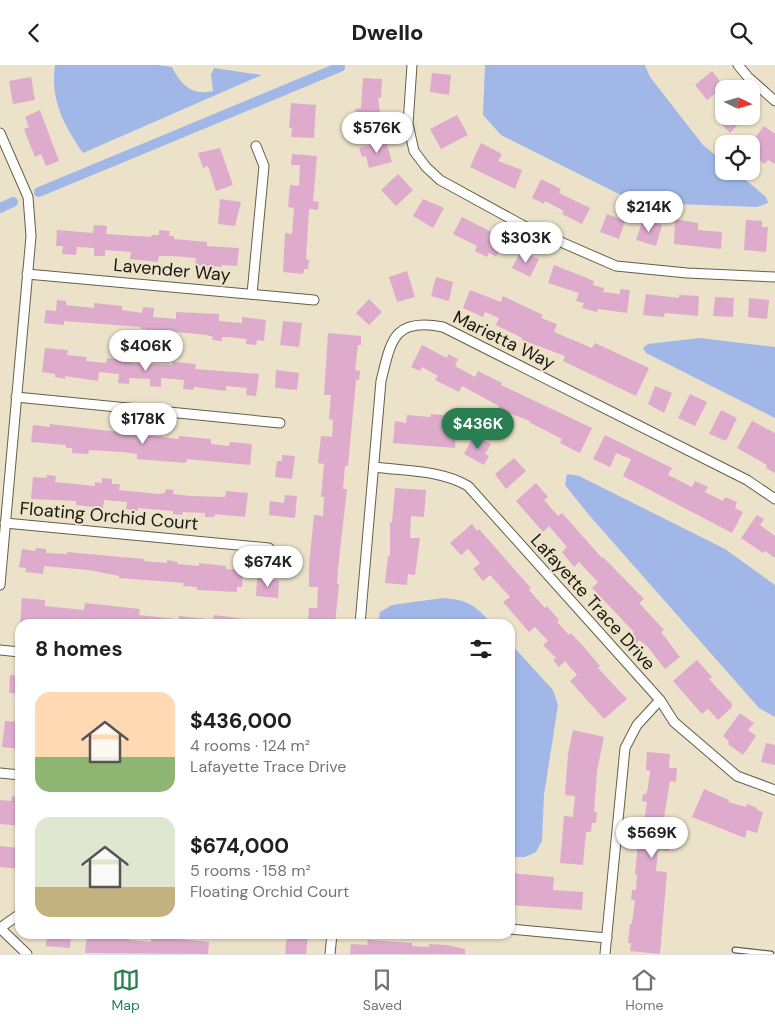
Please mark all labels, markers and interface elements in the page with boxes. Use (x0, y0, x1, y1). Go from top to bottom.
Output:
text: Dwello (351, 18, 424, 47)
icon: back (20, 19, 48, 47)
icon: search (727, 19, 755, 47)
north arrow (715, 80, 760, 125)
map controls (715, 80, 760, 180)
pin: $576K (342, 111, 412, 154)
text: $576K (353, 117, 401, 138)
button: locate (715, 135, 760, 180)
pin: $214K (614, 191, 684, 233)
text: $214K (626, 196, 672, 217)
pin: $303K (491, 221, 561, 264)
text: $303K (501, 227, 551, 248)
street label: Lavender Way (112, 253, 232, 287)
street label: Marietta Way (449, 305, 559, 375)
pin: $406K (111, 329, 181, 372)
text: $406K (120, 335, 172, 356)
pin: $178K (108, 403, 178, 445)
pin: $436K (443, 407, 513, 450)
text: $178K (121, 408, 165, 429)
text: $436K (453, 413, 503, 434)
street label: Floating Orchid Court (19, 496, 199, 536)
street label: Lafayette Trace Drive (525, 529, 661, 675)
pin: $674K (233, 545, 303, 588)
text: $674K (244, 551, 292, 572)
text: 8 homes (35, 635, 123, 663)
icon: filters (467, 635, 495, 663)
text: $436,000 (190, 707, 292, 735)
icon: home (75, 712, 135, 772)
text: 4 rooms · 124 m² (190, 735, 310, 756)
text: Lafayette Trace Drive (190, 756, 346, 777)
pin: $569K (617, 817, 687, 859)
text: $569K (627, 822, 677, 843)
text: $674,000 (190, 832, 289, 860)
icon: home (75, 837, 135, 897)
text: 5 rooms · 158 m² (190, 860, 311, 881)
text: Floating Orchid Court (190, 881, 349, 902)
tab: Map (112, 966, 140, 1014)
tab: Saved (363, 966, 402, 1014)
tab: Home (625, 966, 663, 1014)

